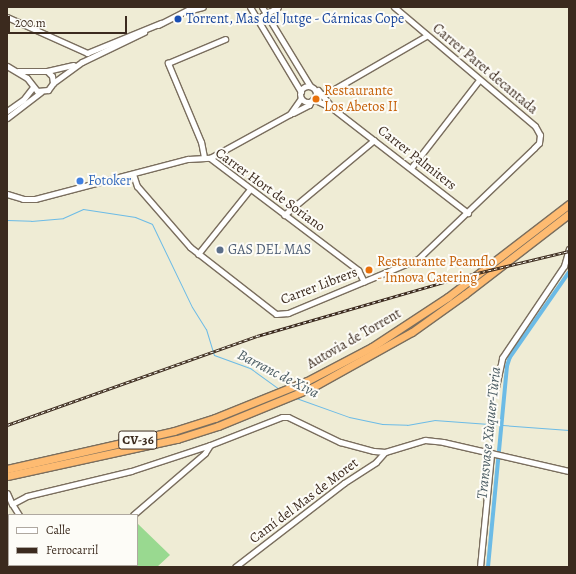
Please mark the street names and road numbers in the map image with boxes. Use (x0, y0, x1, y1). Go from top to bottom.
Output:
street label: Carrer Paret decantada (429, 20, 541, 118)
street label: Carrer Palmiters (374, 122, 460, 194)
street label: Carrer Hort de Soriano (212, 145, 328, 235)
street label: Carrer Librers (278, 264, 360, 308)
street label: Autovia de Torrent (304, 305, 404, 373)
road number: CV-36 (118, 429, 158, 451)
street label: Camí del Mas de Moret (246, 455, 362, 547)

